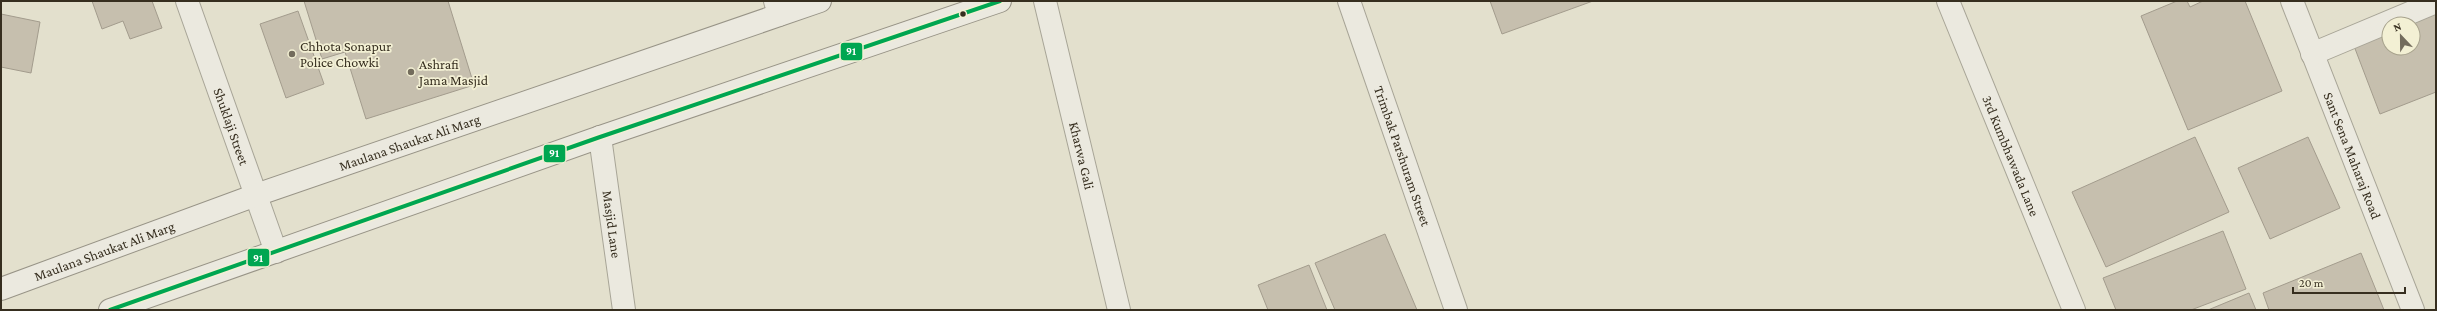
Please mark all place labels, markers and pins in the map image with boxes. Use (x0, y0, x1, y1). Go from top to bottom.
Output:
unlabelled marker (958, 9, 968, 19)
place label: Chhota Sonapur Police Chowki (300, 38, 391, 70)
marker: Chhota Sonapur Police Chowki (287, 49, 297, 59)
place label: Ashrafi Jama Masjid (417, 56, 489, 89)
marker: Ashrafi Jama Masjid (406, 67, 416, 77)

